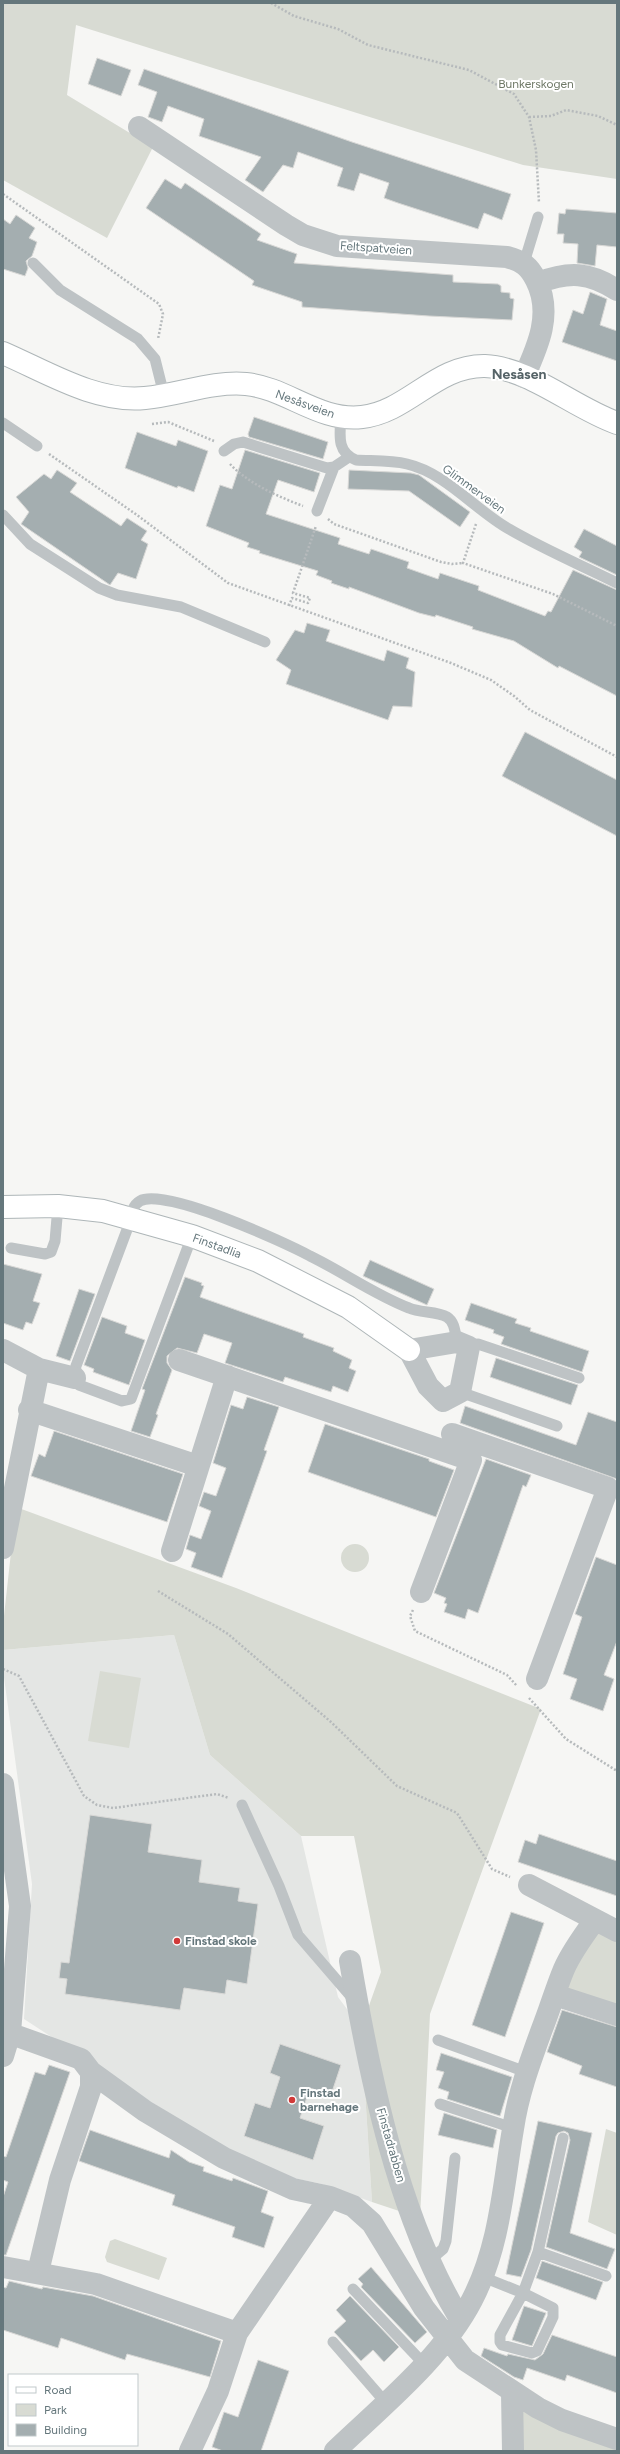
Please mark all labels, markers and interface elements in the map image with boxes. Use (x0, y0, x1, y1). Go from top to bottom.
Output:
park label: Bunkerskogen (498, 77, 574, 91)
street label: Feltspatveien (339, 238, 413, 258)
district label: Nesåsen (492, 366, 546, 383)
street label: Nesåsveien (274, 387, 337, 421)
street label: Glimmerveien (440, 462, 508, 517)
street label: Finstadlia (191, 1231, 243, 1261)
place label: Finstad skole (185, 1934, 257, 1948)
marker: Finstad skole (172, 1936, 182, 1946)
place label: Finstad barnehage (300, 2086, 359, 2114)
marker: Finstad barnehage (287, 2095, 297, 2105)
street label: Finstadrabben (374, 2106, 408, 2184)
legend (8, 2374, 138, 2446)
text: Road (44, 2383, 72, 2397)
text: Park (44, 2403, 67, 2417)
text: Building (44, 2423, 87, 2437)

